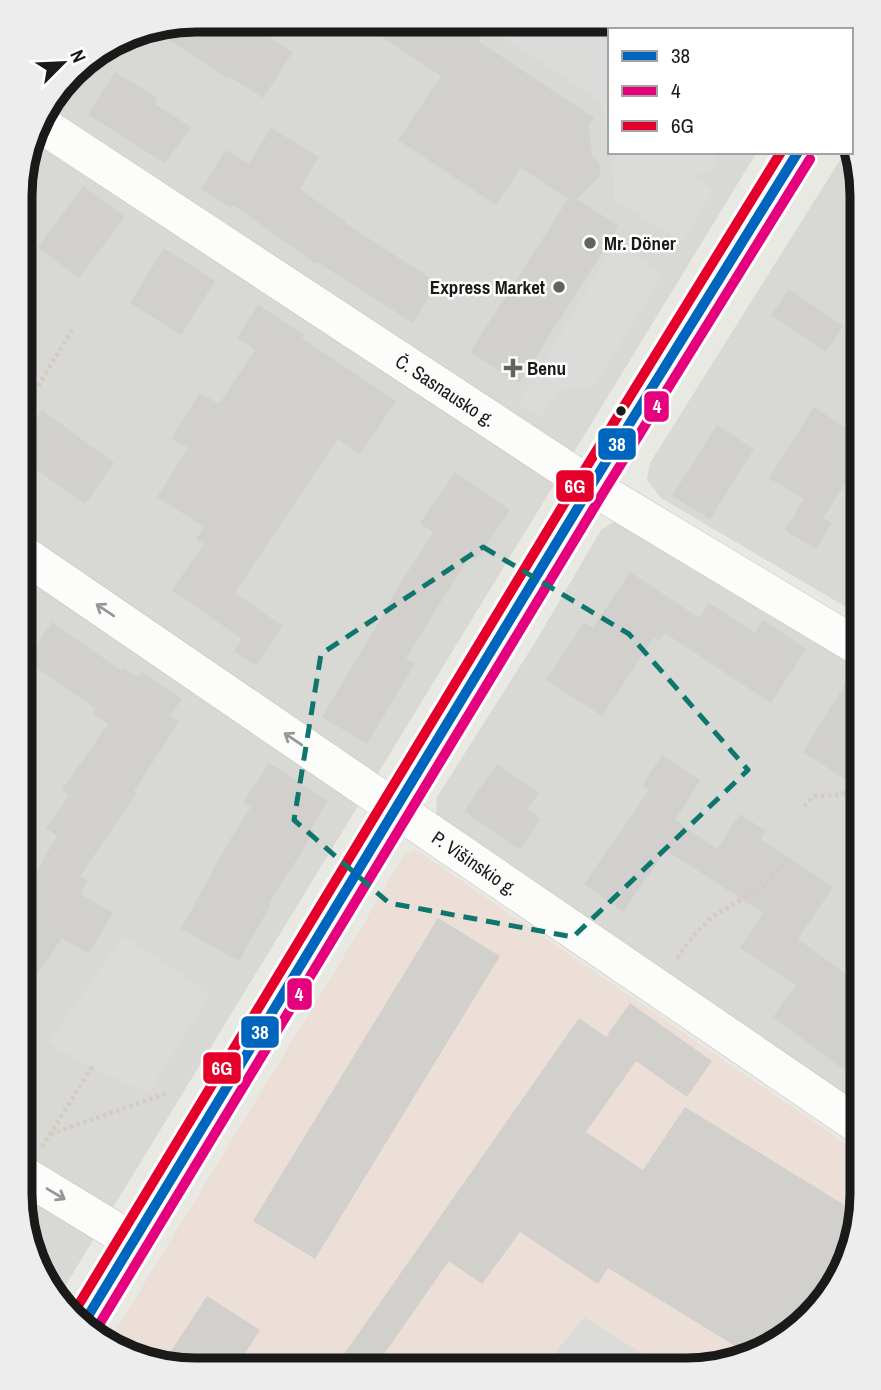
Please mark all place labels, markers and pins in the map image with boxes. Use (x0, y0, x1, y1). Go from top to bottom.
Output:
place label: Mr. Döner (604, 230, 676, 256)
marker: Mr. Döner (582, 235, 598, 251)
place label: Express Market (430, 274, 545, 300)
marker: Express Market (551, 279, 567, 295)
place label: Benu (527, 355, 566, 381)
marker: Benu (505, 360, 521, 376)
unlabelled marker (614, 404, 628, 418)

